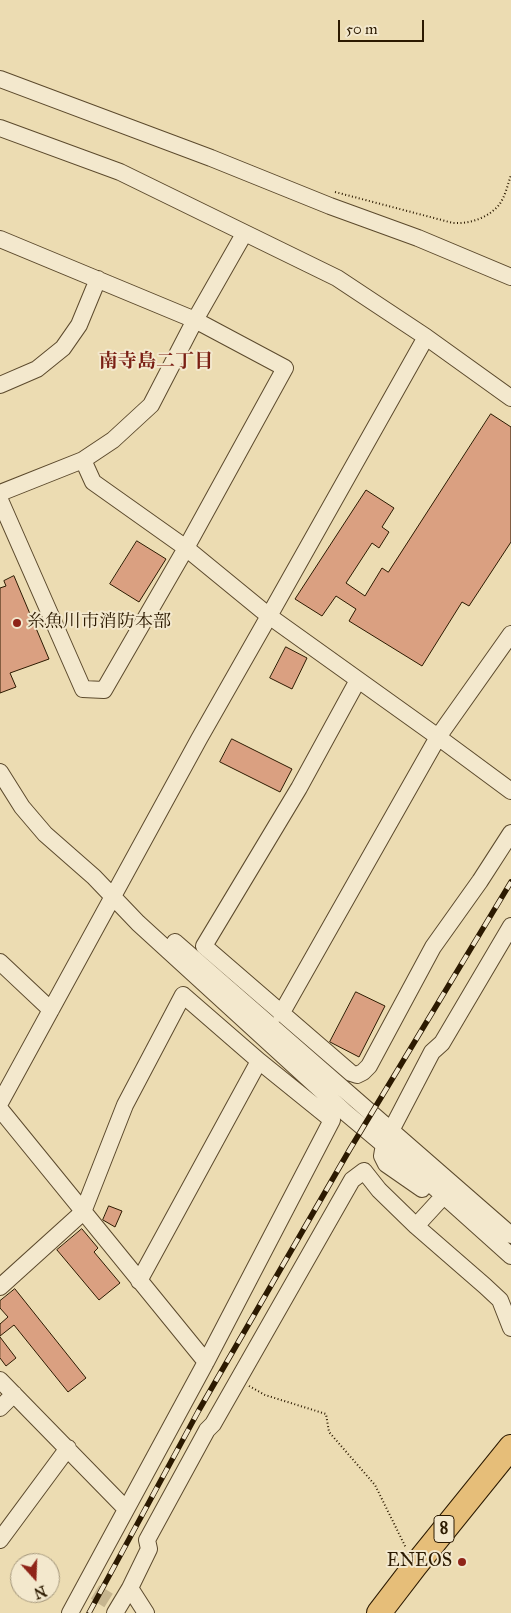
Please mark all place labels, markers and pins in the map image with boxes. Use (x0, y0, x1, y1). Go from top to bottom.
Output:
place label: 糸魚川市消防本部 (27, 612, 171, 634)
marker: 糸魚川市消防本部 (11, 617, 23, 629)
place label: ENEOS (387, 1551, 452, 1573)
marker: ENEOS (456, 1556, 468, 1568)

